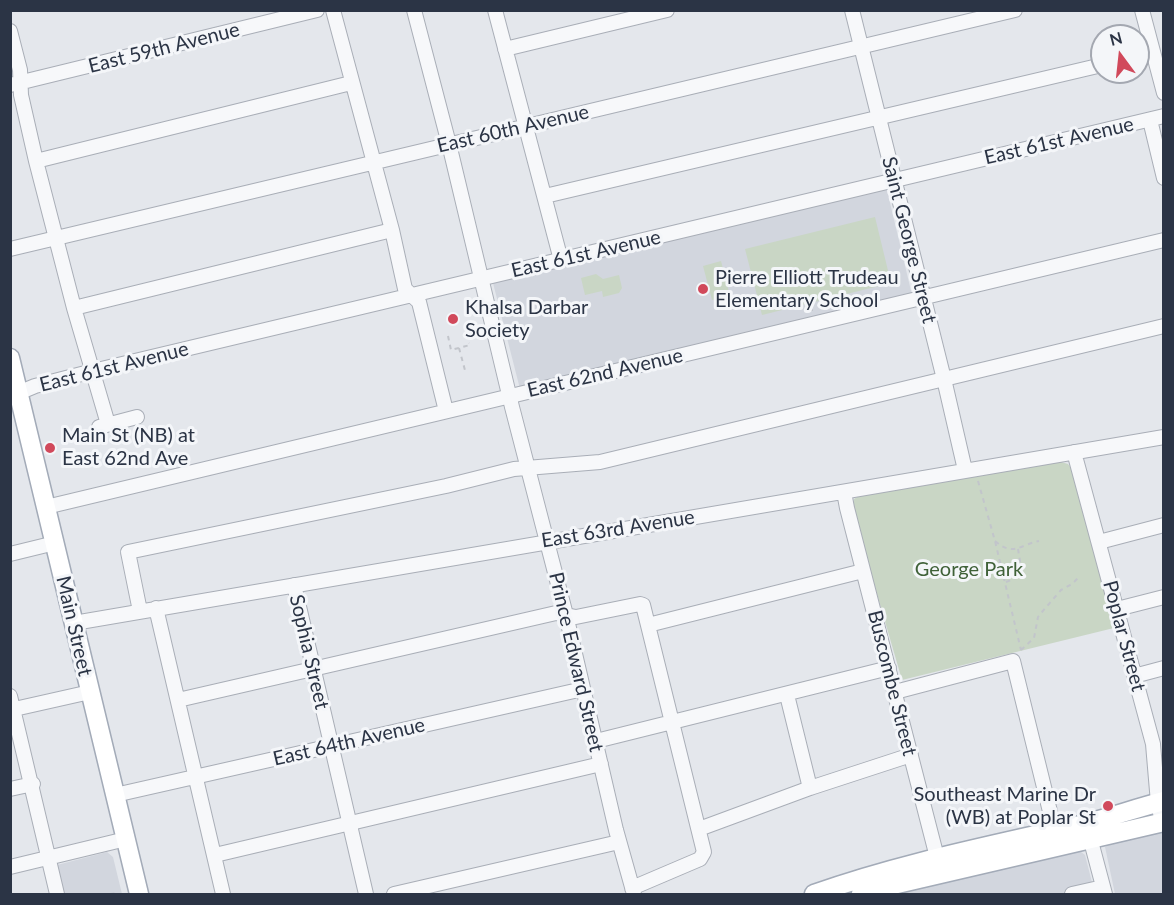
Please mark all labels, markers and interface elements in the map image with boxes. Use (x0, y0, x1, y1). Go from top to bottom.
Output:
street label: East 59th Avenue (86, 18, 242, 78)
north arrow (1090, 24, 1150, 84)
text: N (1107, 27, 1124, 49)
street label: East 60th Avenue (435, 100, 591, 158)
street label: East 61st Avenue (982, 112, 1136, 170)
street label: Saint George Street (877, 154, 941, 326)
street label: East 61st Avenue (509, 225, 663, 283)
place label: Pierre Elliott Trudeau Elementary School (715, 266, 899, 313)
marker: Pierre Elliott Trudeau Elementary School (696, 282, 710, 296)
place label: Khalsa Darbar Society (465, 296, 588, 343)
marker: Khalsa Darbar Society (446, 312, 460, 326)
street label: East 61st Avenue (37, 337, 191, 397)
street label: East 62nd Avenue (525, 343, 685, 403)
place label: Main St (NB) at East 62nd Ave (62, 424, 195, 471)
marker: Main St (NB) at East 62nd Ave (43, 441, 57, 455)
street label: East 63rd Avenue (540, 505, 696, 553)
park label: George Park (915, 558, 1023, 582)
street label: Prince Edward Street (544, 570, 608, 754)
street label: Main Street (51, 574, 97, 678)
street label: Poplar Street (1098, 578, 1150, 694)
street label: Sophia Street (284, 592, 334, 712)
street label: Buscombe Street (862, 608, 922, 758)
street label: East 64th Avenue (271, 713, 427, 771)
place label: Southeast Marine Dr (WB) at Poplar St (914, 783, 1096, 830)
marker: Southeast Marine Dr (WB) at Poplar St (1101, 799, 1115, 813)

